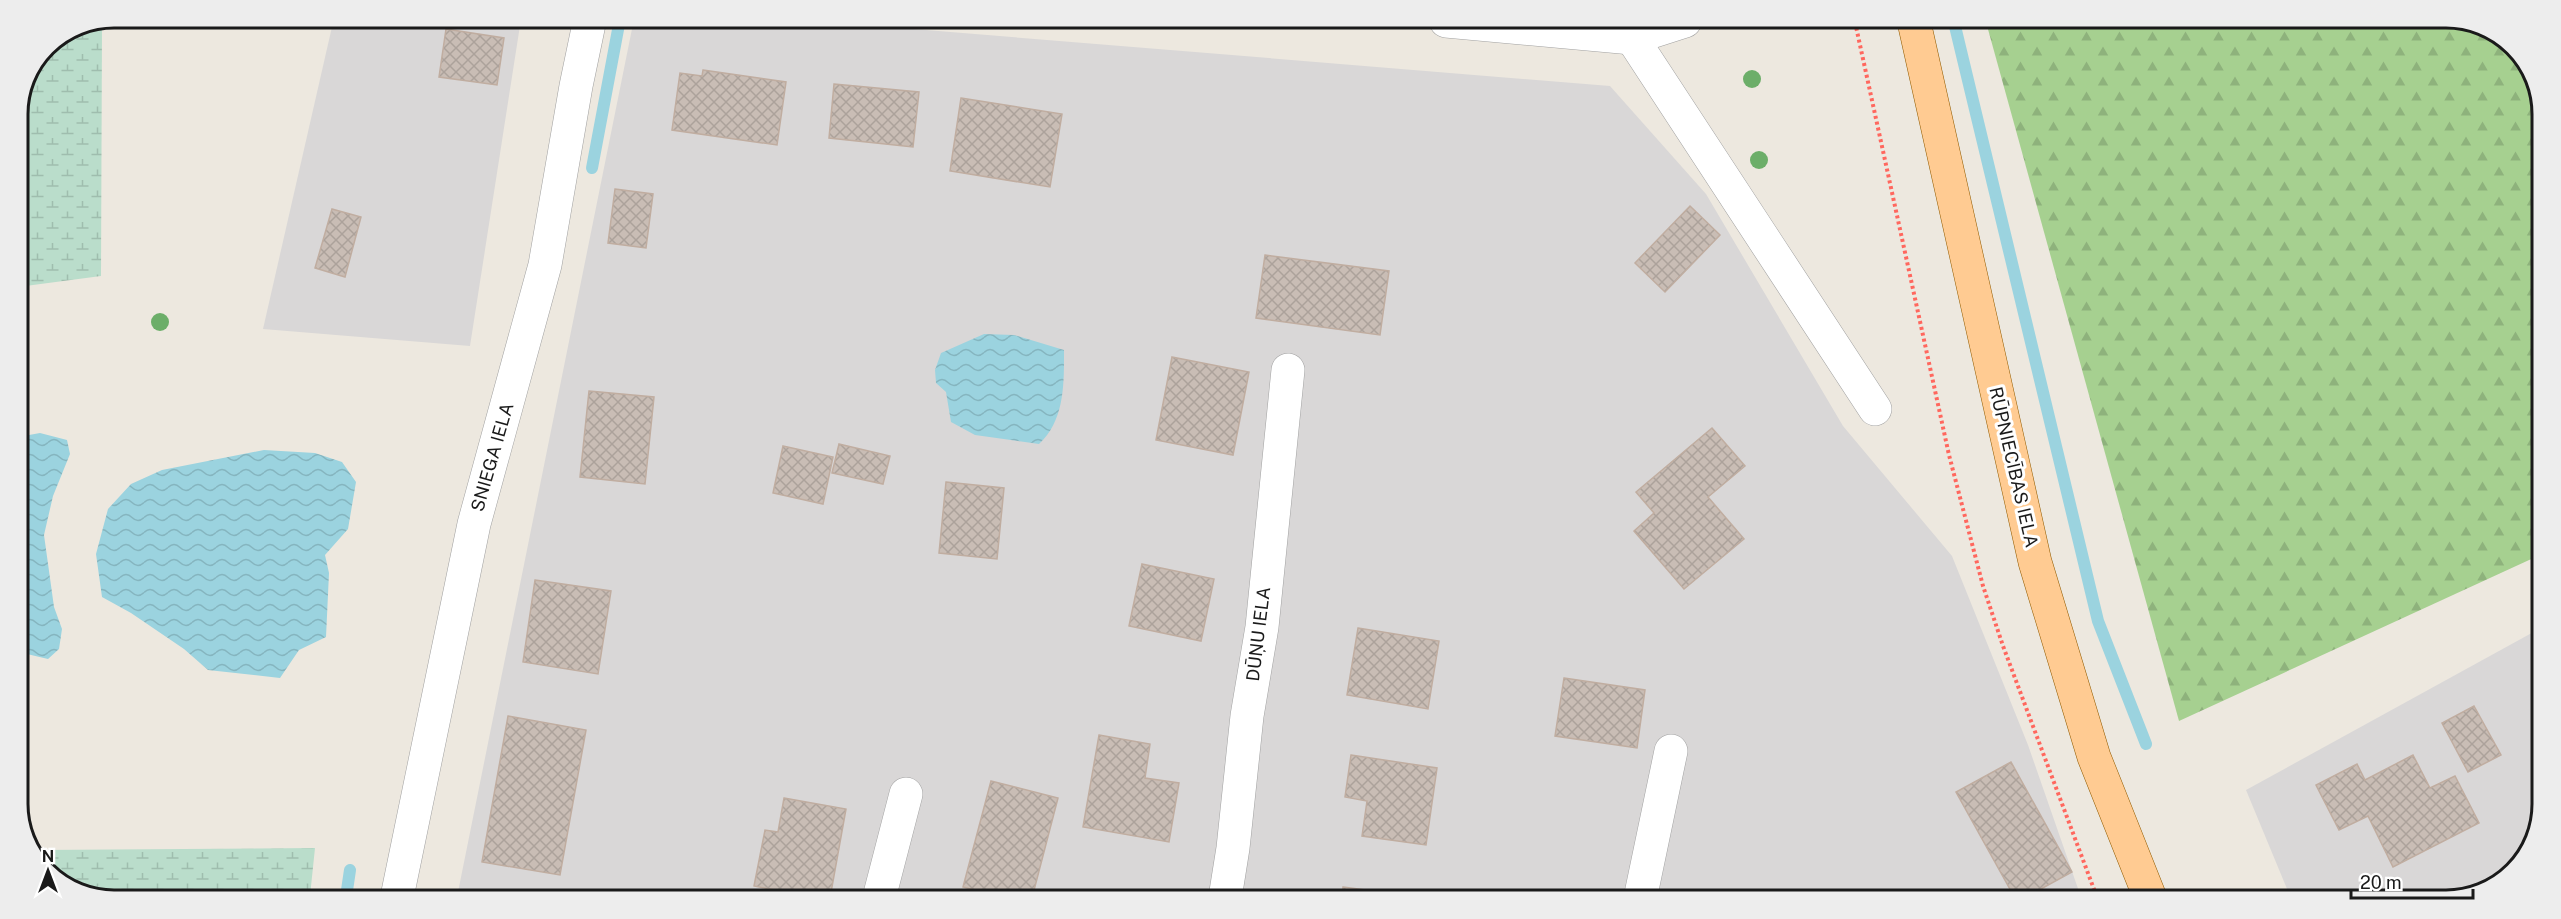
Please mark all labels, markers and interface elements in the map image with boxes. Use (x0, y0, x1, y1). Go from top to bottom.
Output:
street label: RŪPNIECĪBAS IELA (1985, 385, 2044, 549)
street label: SNIEGA IELA (466, 400, 518, 514)
street label: DŪŅU IELA (1241, 585, 1274, 683)
north arrow (18, 841, 78, 901)
text: N (42, 847, 54, 866)
scale bar (2351, 862, 2472, 900)
text: 20 m (2360, 872, 2402, 893)

